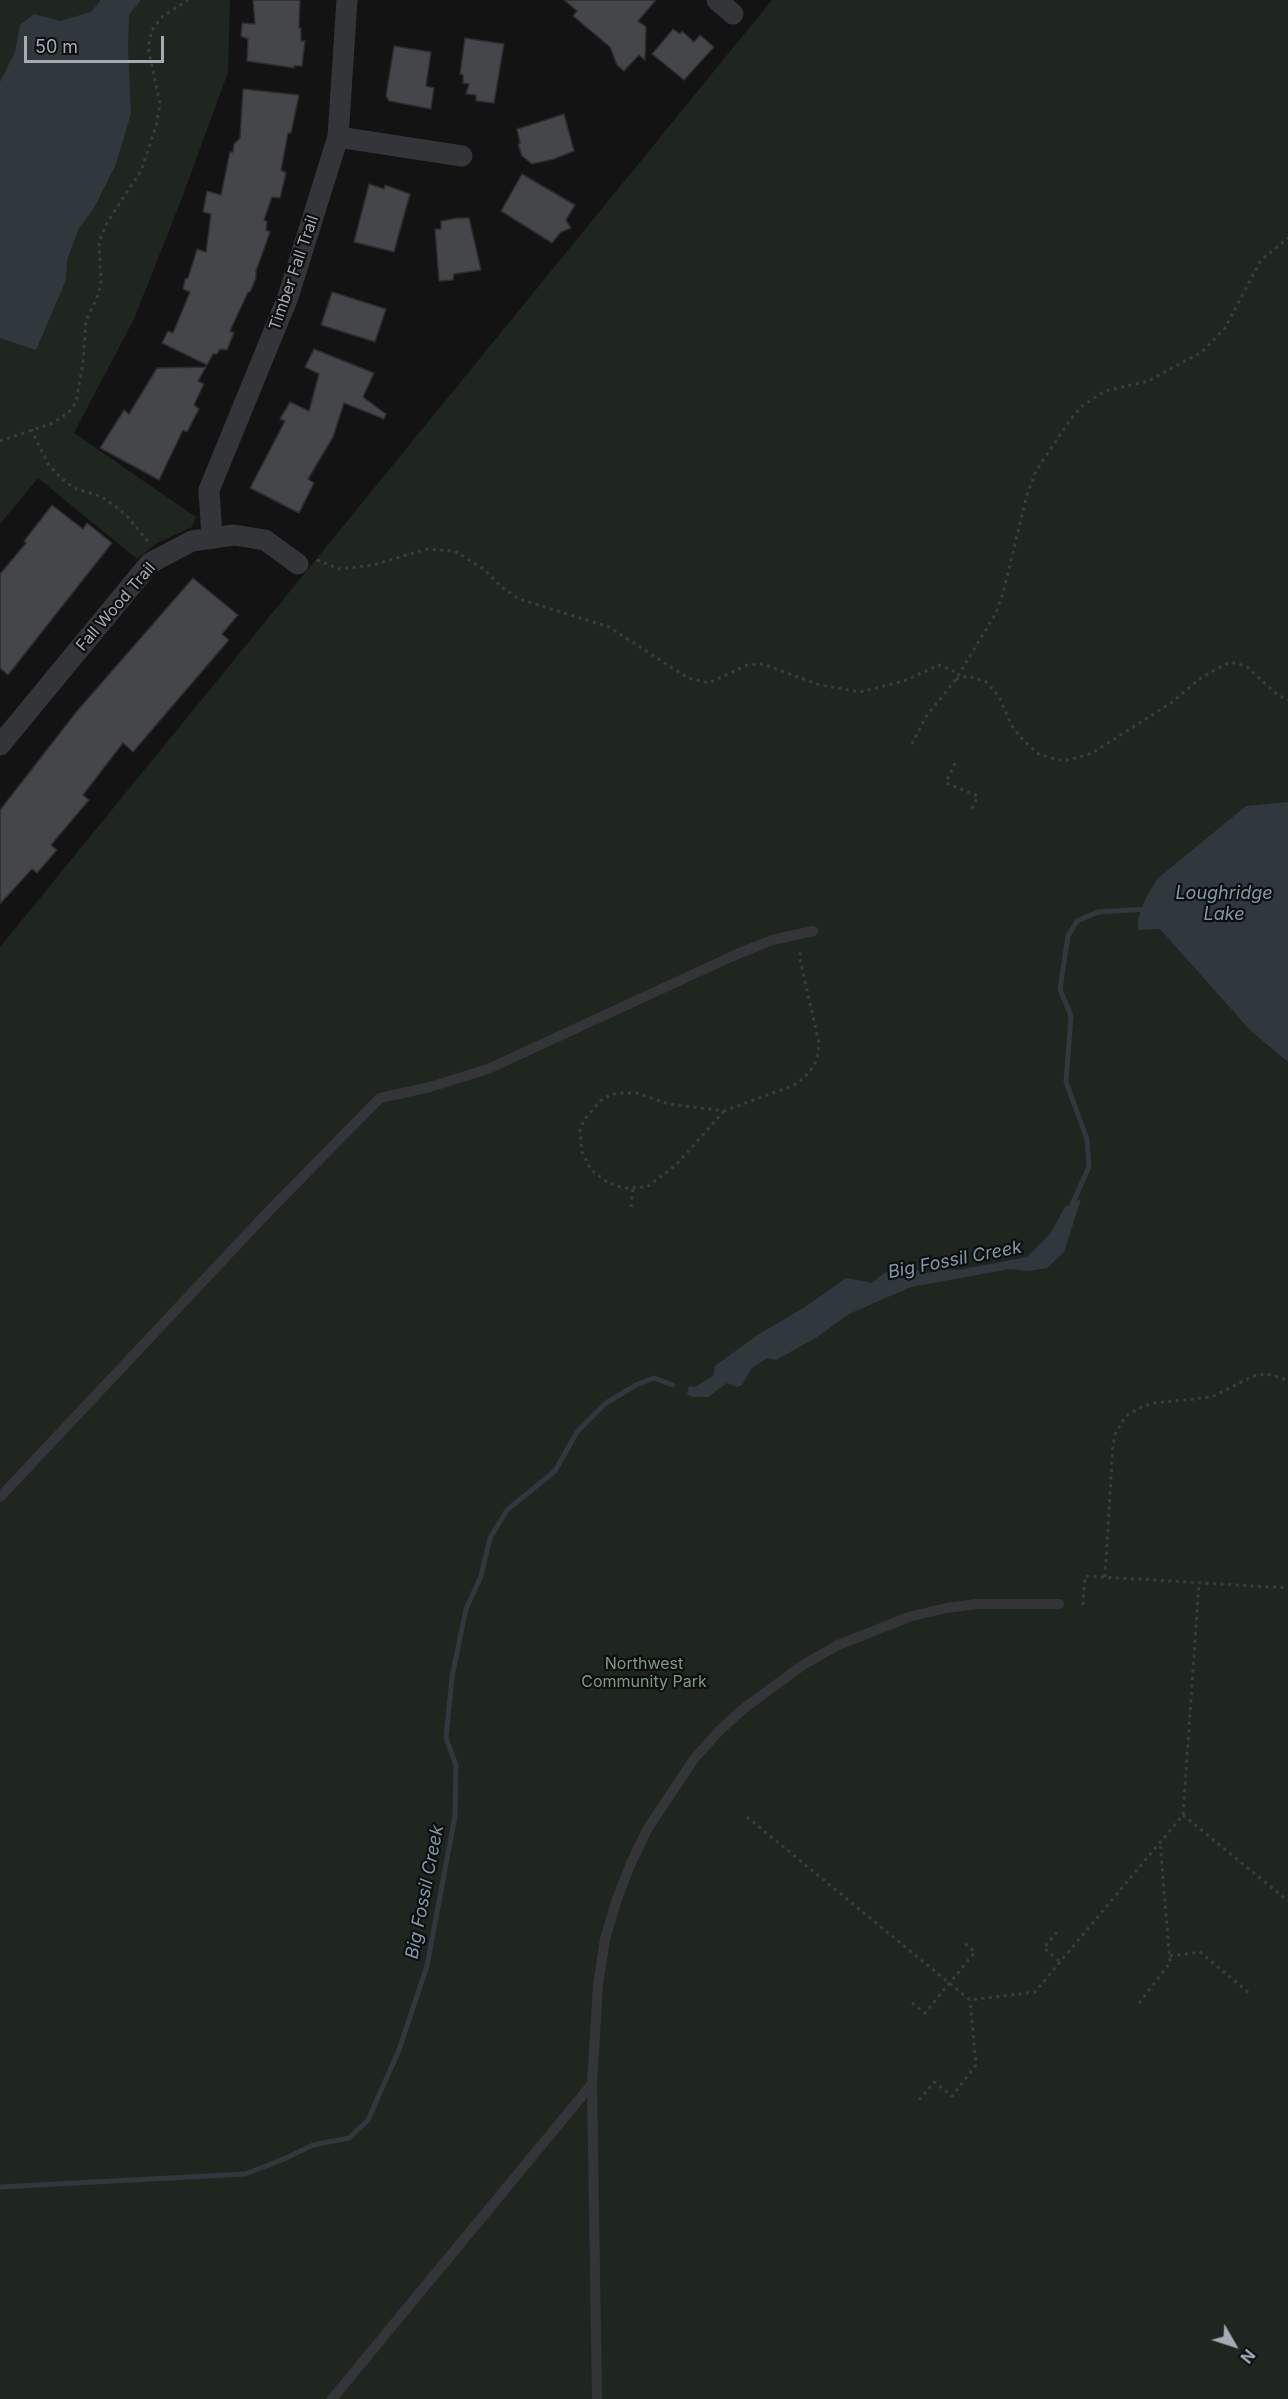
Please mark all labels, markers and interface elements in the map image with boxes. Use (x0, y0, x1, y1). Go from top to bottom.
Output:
scale bar (27, 24, 166, 62)
text: 50 m (35, 36, 78, 57)
street label: Timber Fall Trail (265, 213, 323, 333)
street label: Fall Wood Trail (72, 559, 160, 655)
water label: Loughridge Lake (1175, 883, 1273, 926)
water label: Big Fossil Creek (886, 1236, 1024, 1284)
park label: Northwest Community Park (581, 1654, 707, 1692)
water label: Big Fossil Creek (401, 1823, 449, 1961)
north arrow (1204, 2315, 1264, 2375)
text: N (1236, 2345, 1260, 2367)

